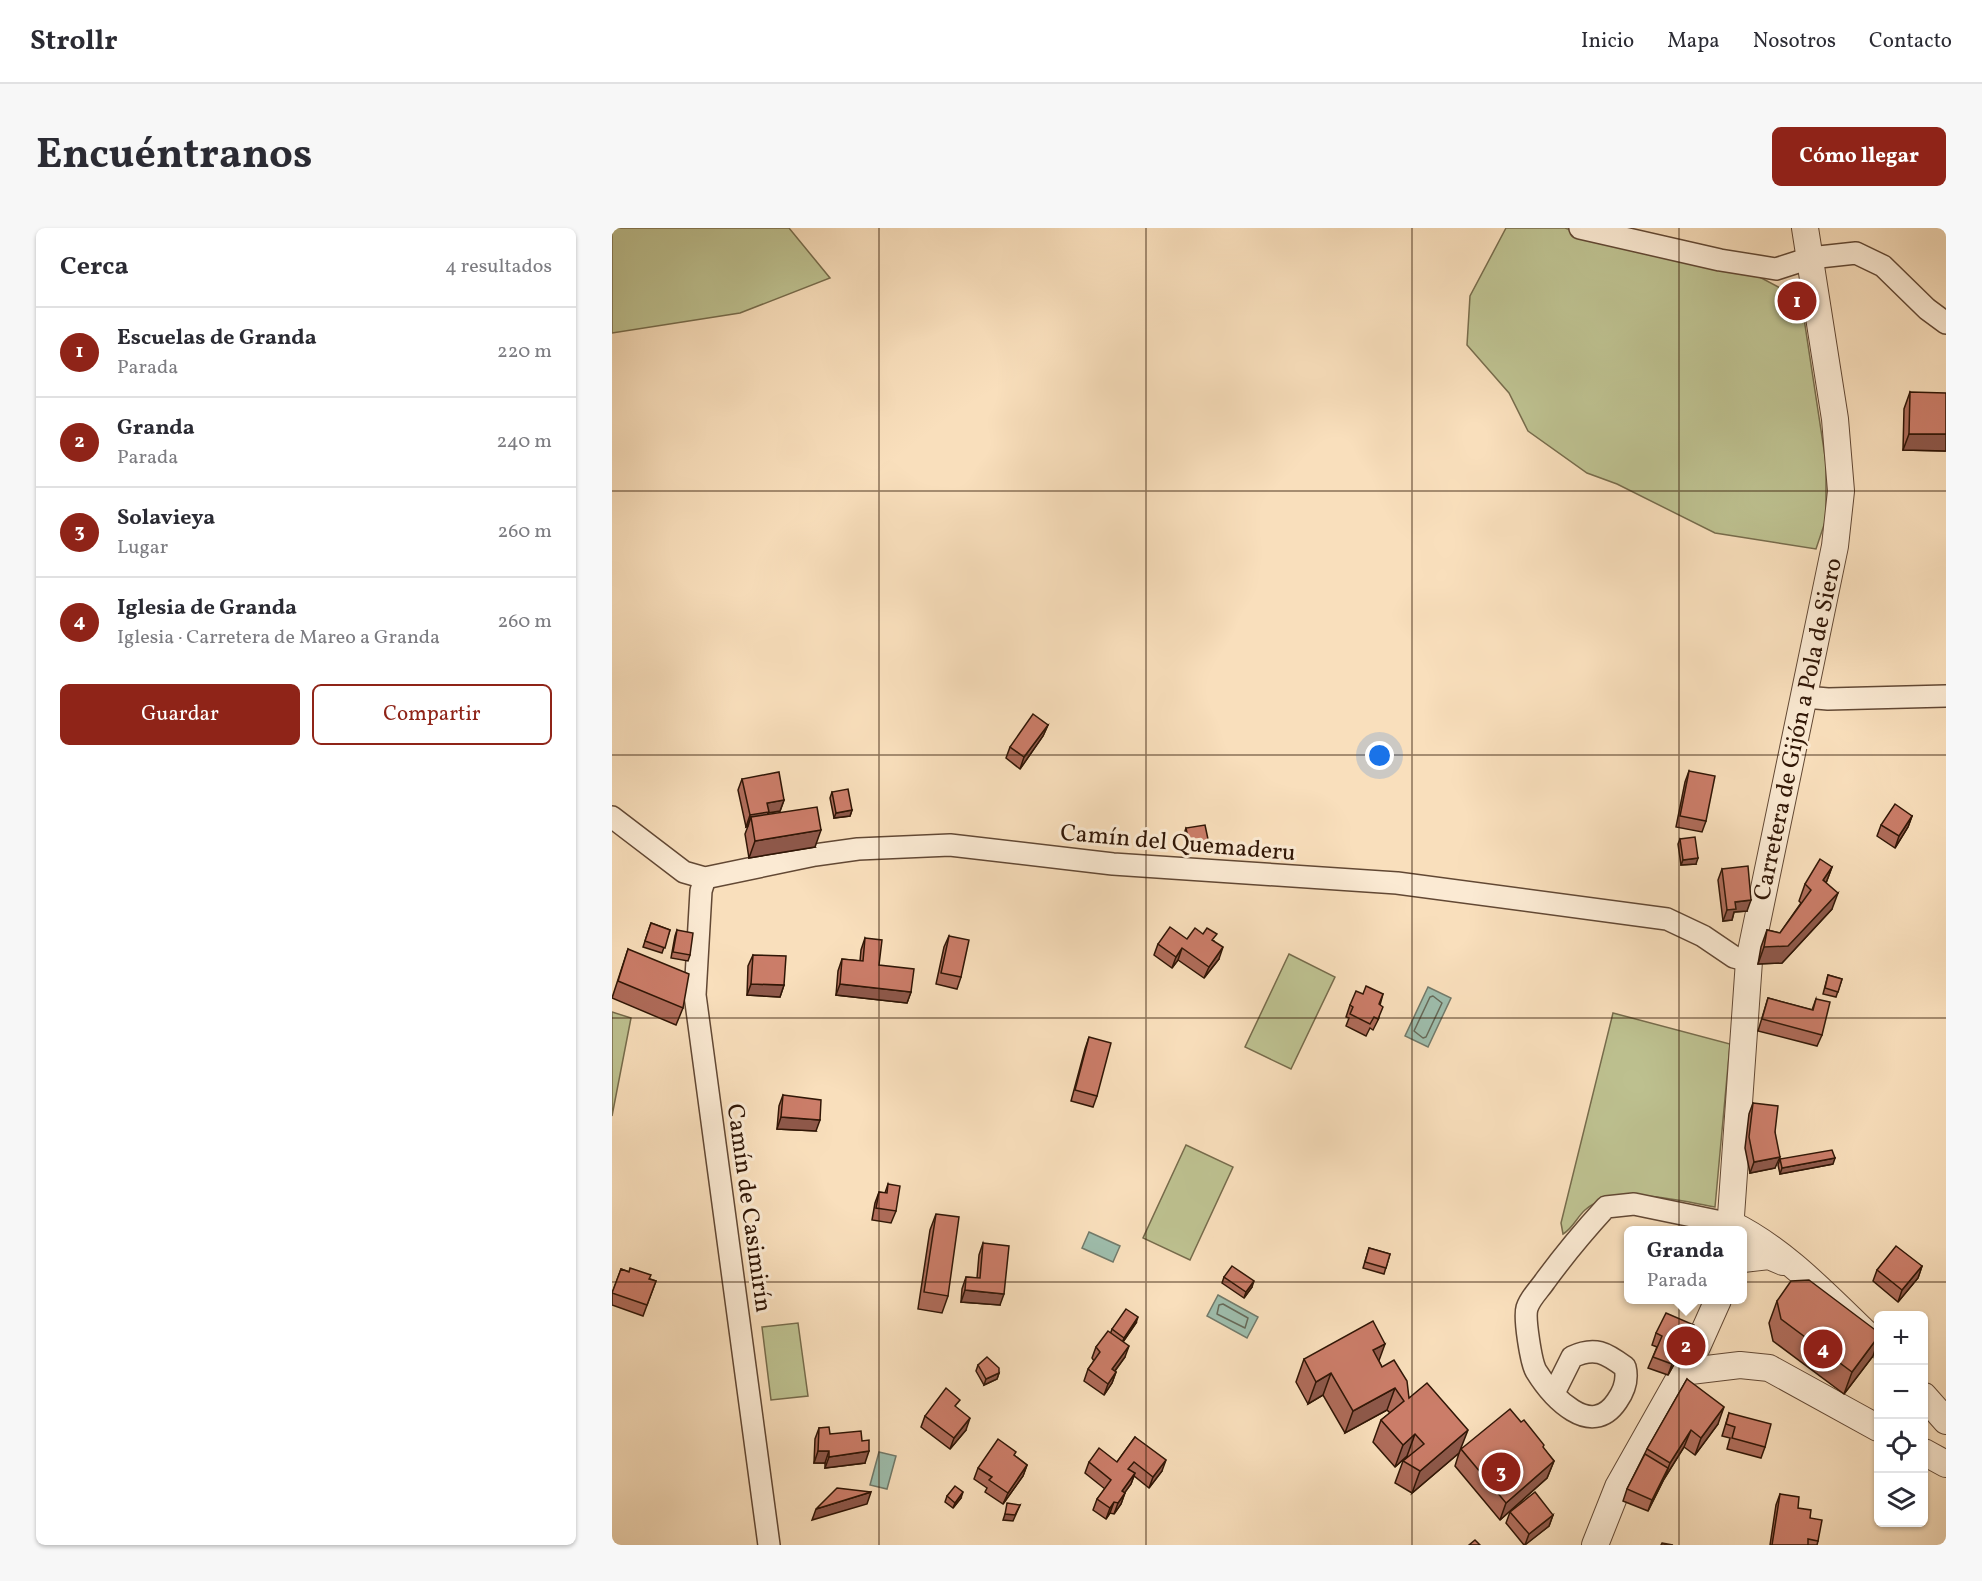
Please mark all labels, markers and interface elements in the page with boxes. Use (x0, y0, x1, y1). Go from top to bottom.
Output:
text: Strollr (30, 22, 118, 61)
text: Inicio (1581, 27, 1634, 56)
text: Mapa (1667, 27, 1720, 56)
text: Nosotros (1753, 27, 1836, 56)
text: Contacto (1869, 27, 1952, 56)
text: Encuéntranos (36, 127, 312, 186)
button: Cómo llegar (1772, 127, 1946, 186)
text: Cerca (60, 249, 129, 285)
text: 4 resultados (445, 253, 552, 281)
pin: 1 (1778, 278, 1816, 324)
text: Escuelas de Granda (117, 323, 317, 354)
text: 1 (75, 338, 84, 366)
text: 220 m (497, 338, 552, 366)
text: Parada (117, 354, 178, 382)
text: Granda (117, 413, 195, 444)
text: 2 (74, 428, 85, 456)
text: 240 m (497, 428, 552, 456)
text: Parada (117, 444, 178, 472)
text: Solavieya (117, 503, 215, 534)
text: 3 (74, 518, 85, 546)
text: 260 m (497, 518, 552, 546)
text: Lugar (117, 534, 168, 562)
street label: Carretera de Gijón a Pola de Siero (1746, 555, 1852, 904)
text: Iglesia de Granda (117, 593, 297, 624)
text: 4 (73, 608, 86, 636)
text: 260 m (497, 608, 552, 636)
text: Iglesia · Carretera de Mareo a Granda (117, 624, 440, 652)
button: Guardar (60, 684, 300, 745)
button: Compartir (312, 684, 552, 745)
your location (1365, 741, 1394, 770)
street label: Camín del Quemaderu (1059, 817, 1297, 871)
street label: Camín de Casimirín (717, 1102, 779, 1315)
popup (1624, 1226, 1747, 1304)
text: Granda (1647, 1236, 1724, 1267)
text: Parada (1647, 1267, 1708, 1295)
map controls (1874, 1311, 1928, 1527)
button: + (1874, 1311, 1928, 1365)
pin: 2 (1666, 1324, 1706, 1368)
pin: 4 (1804, 1326, 1842, 1372)
button: − (1874, 1365, 1928, 1419)
button: locate (1874, 1419, 1928, 1473)
pin: 3 (1482, 1450, 1520, 1494)
button: layers (1874, 1473, 1928, 1527)

